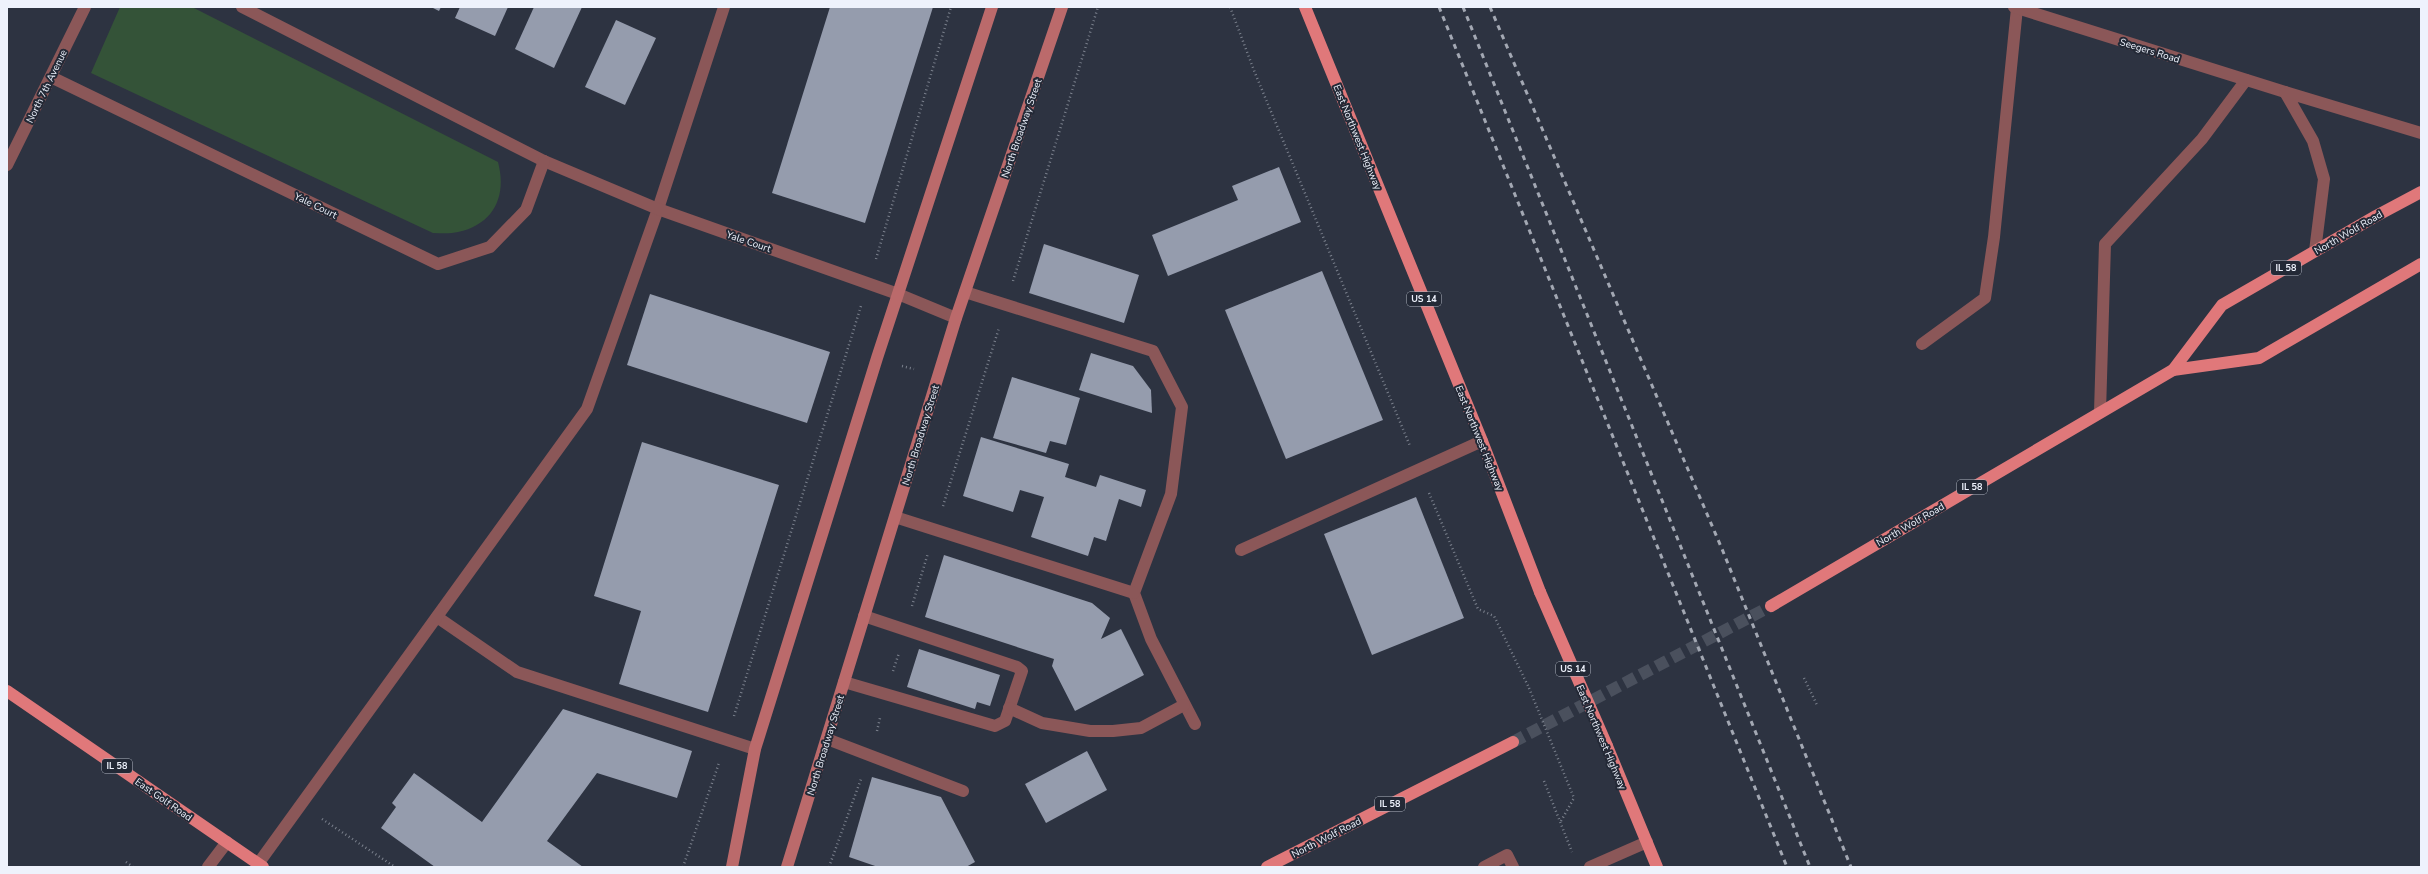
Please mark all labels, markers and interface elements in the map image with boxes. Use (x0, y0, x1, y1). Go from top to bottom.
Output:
street label: Seegers Road (2118, 35, 2182, 67)
street label: North 7th Avenue (23, 47, 71, 126)
street label: North Broadway Street (998, 76, 1046, 180)
street label: East Northwest Highway (1330, 83, 1385, 193)
street label: Yale Court (291, 189, 340, 223)
street label: North Wolf Road (2312, 208, 2385, 258)
street label: Yale Court (724, 227, 773, 256)
road number: IL 58 (2271, 261, 2301, 275)
road number: US 14 (1407, 292, 1441, 306)
street label: North Broadway Street (899, 383, 943, 487)
street label: East Northwest Highway (1452, 384, 1507, 494)
road number: IL 58 (1957, 480, 1987, 494)
street label: North Wolf Road (1874, 500, 1947, 550)
road number: US 14 (1556, 662, 1590, 676)
street label: East Northwest Highway (1573, 683, 1630, 793)
street label: North Broadway Street (804, 693, 848, 797)
road number: IL 58 (102, 759, 132, 773)
street label: East Golf Road (132, 775, 195, 825)
road number: IL 58 (1375, 797, 1405, 811)
street label: North Wolf Road (1289, 814, 1364, 862)

